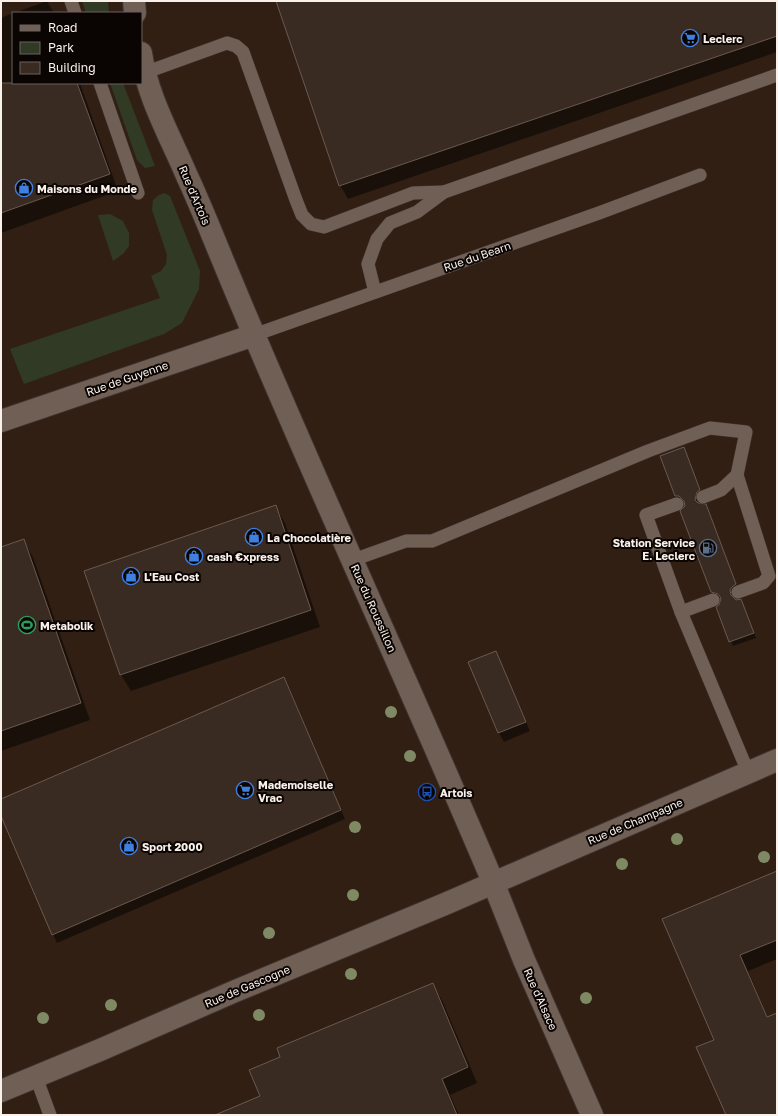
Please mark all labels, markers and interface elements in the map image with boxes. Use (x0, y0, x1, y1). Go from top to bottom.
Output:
legend (12, 12, 142, 84)
text: Road (48, 20, 77, 35)
supermarket icon: Leclerc (680, 28, 700, 48)
place label: Leclerc (703, 32, 743, 45)
text: Park (48, 40, 74, 55)
text: Building (48, 60, 96, 75)
street label: Rue d'Artois (177, 163, 213, 227)
shop icon: Maisons du Monde (14, 178, 34, 198)
place label: Maisons du Monde (37, 182, 137, 195)
street label: Rue du Bearn (442, 238, 512, 274)
street label: Rue de Guyenne (84, 358, 170, 398)
shop icon: La Chocolatière (244, 527, 264, 547)
place label: La Chocolatière (267, 531, 352, 544)
place label: Station Service E. Leclerc (613, 536, 696, 562)
fuel station icon: Station Service E. Leclerc (698, 538, 718, 558)
shop icon: cash €xpress (184, 546, 204, 566)
place label: cash €xpress (207, 550, 279, 563)
street label: Rue du Roussillon (349, 562, 399, 654)
shop icon: L'Eau Cost (121, 566, 141, 586)
place label: L'Eau Cost (144, 570, 200, 583)
sports icon: Metabolik (17, 615, 37, 635)
place label: Metabolik (40, 619, 94, 632)
place label: Mademoiselle Vrac (258, 778, 334, 804)
supermarket icon: Mademoiselle Vrac (235, 780, 255, 800)
bus stop icon: Artois (417, 782, 437, 802)
place label: Artois (440, 786, 473, 799)
street label: Rue de Champagne (586, 795, 684, 847)
shop icon: Sport 2000 (119, 836, 139, 856)
place label: Sport 2000 (142, 840, 203, 853)
street label: Rue de Gascogne (202, 962, 292, 1010)
street label: Rue d'Alsace (522, 966, 560, 1032)

